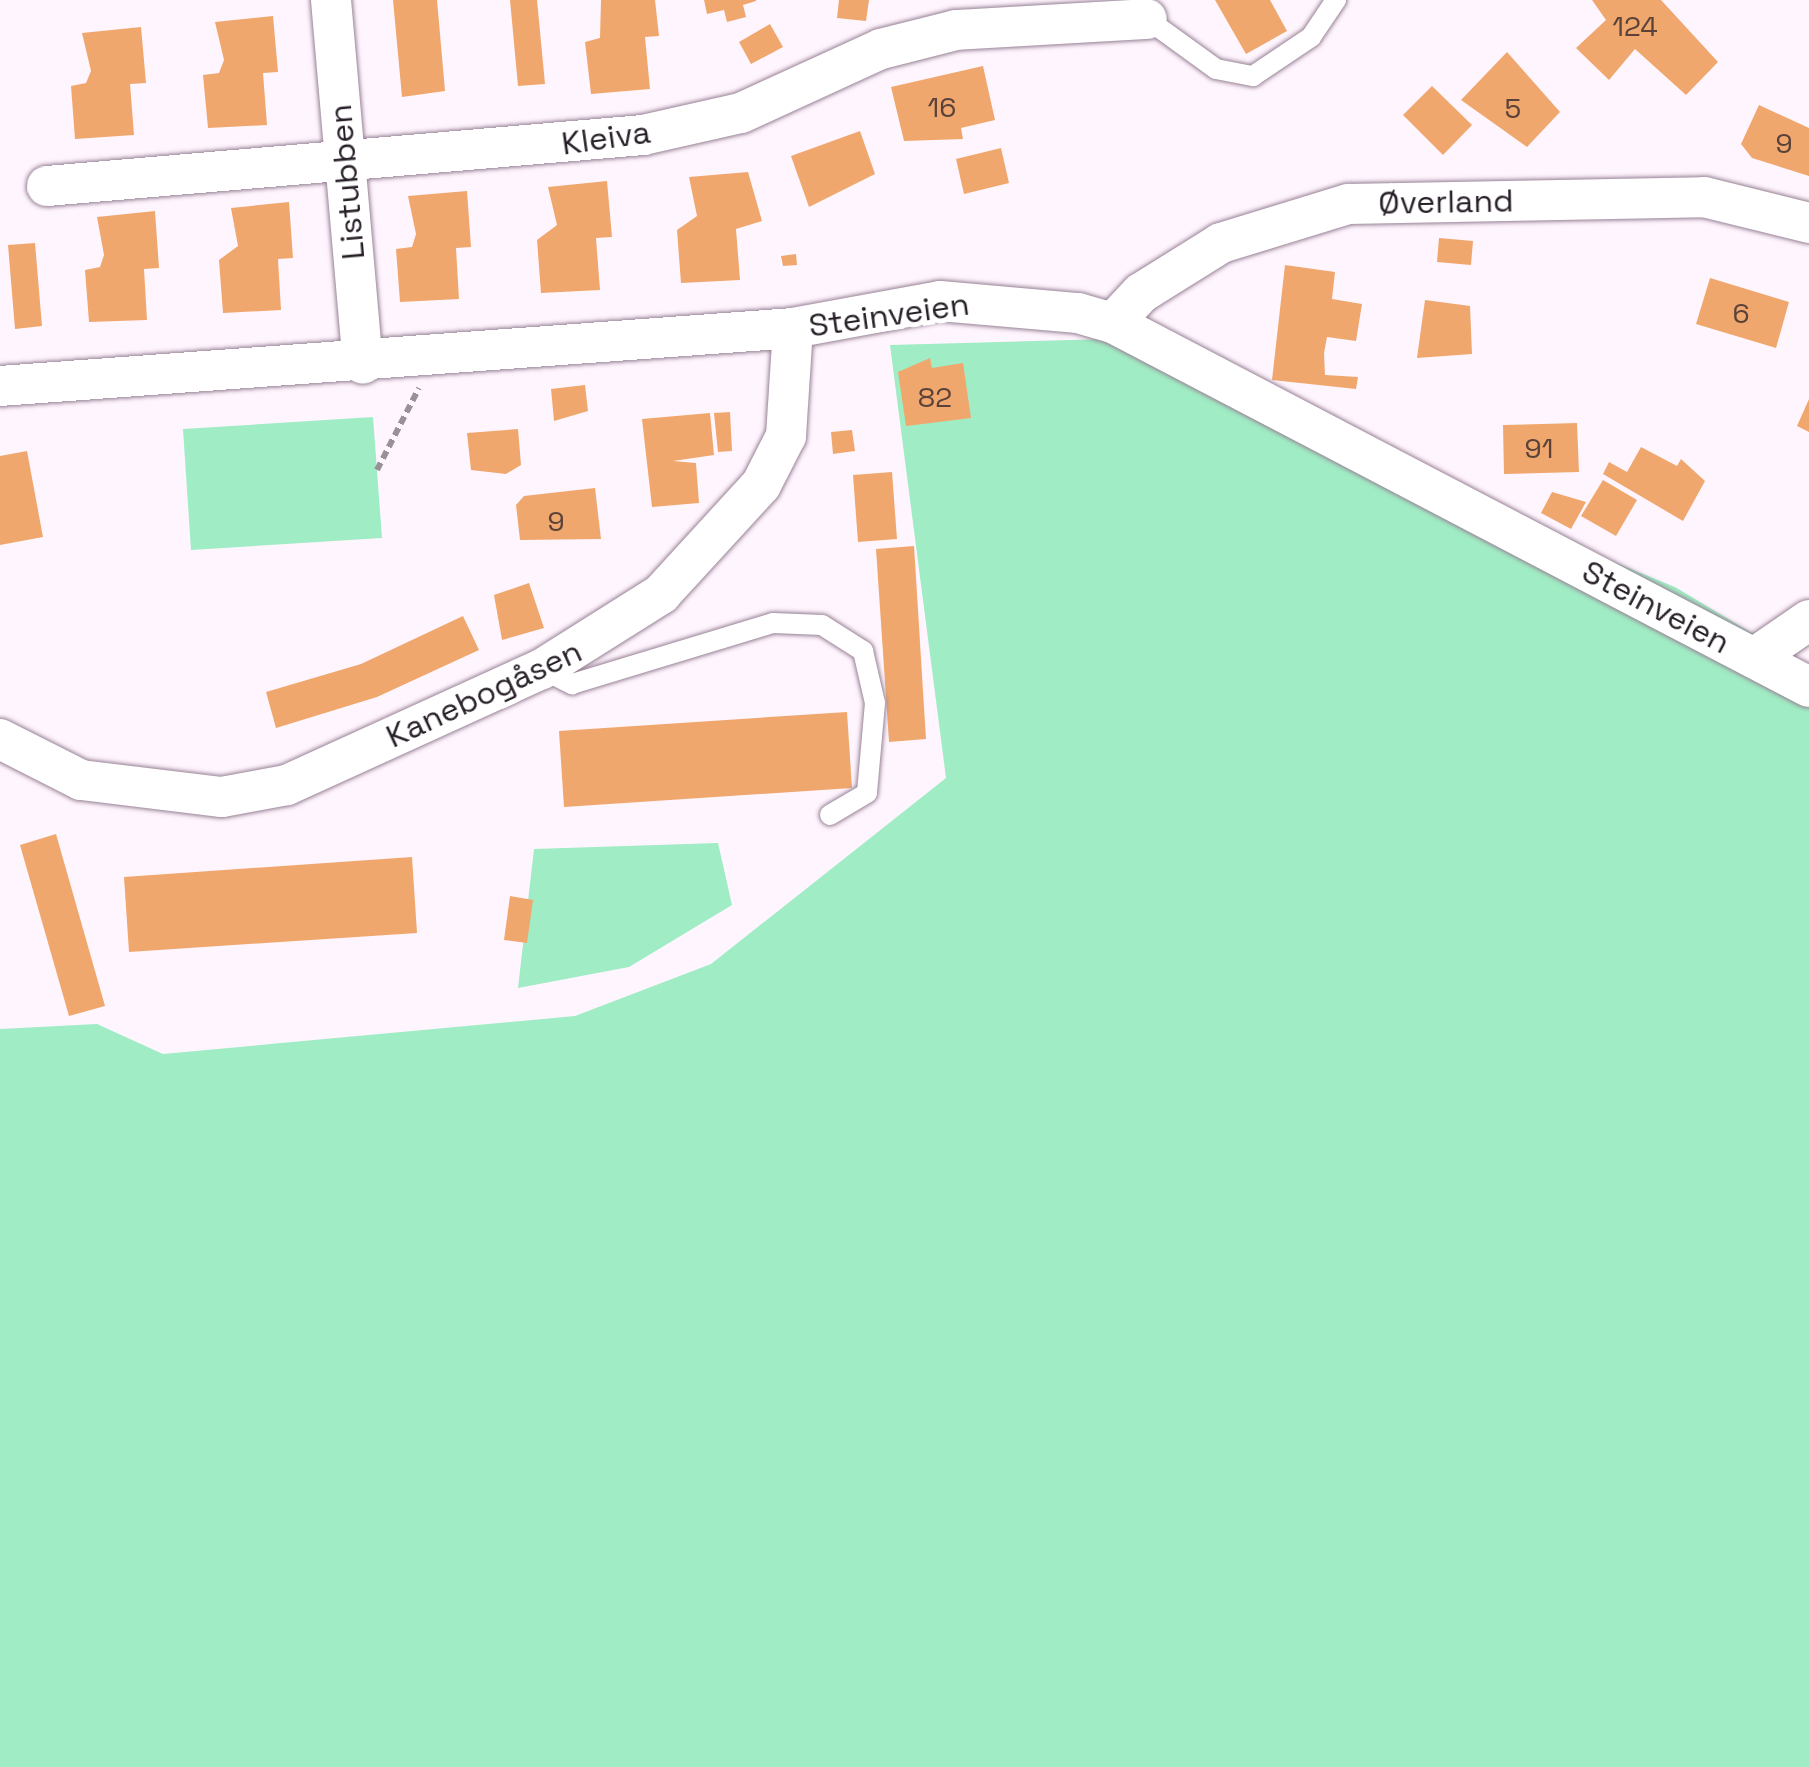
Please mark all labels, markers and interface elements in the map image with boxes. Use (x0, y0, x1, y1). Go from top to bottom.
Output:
house number: 124 (1612, 9, 1658, 43)
house number: 16 (928, 90, 956, 124)
house number: 5 (1505, 91, 1521, 125)
street label: Listubben (321, 103, 373, 261)
street label: Kleiva (559, 113, 653, 163)
house number: 9 (1775, 126, 1793, 160)
street label: Øverland (1378, 182, 1514, 222)
street label: Steinveien (806, 285, 972, 345)
house number: 6 (1732, 296, 1750, 330)
house number: 82 (918, 380, 952, 414)
house number: 91 (1525, 431, 1553, 465)
house number: 9 (547, 504, 565, 538)
street label: Steinveien (1576, 552, 1736, 662)
street label: Kanebogåsen (380, 632, 588, 756)

